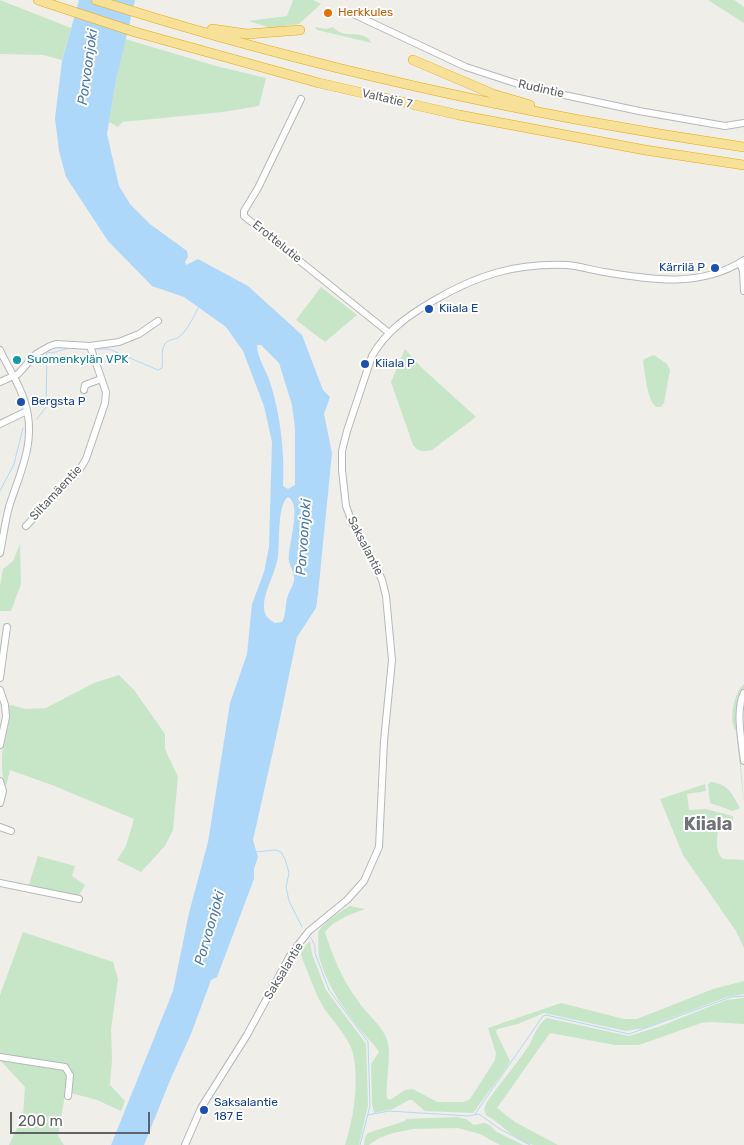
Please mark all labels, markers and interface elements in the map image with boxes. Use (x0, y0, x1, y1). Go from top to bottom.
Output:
place label: Herkkules (338, 6, 393, 20)
marker: Herkkules (322, 7, 334, 19)
water label: Porvoonjoki (74, 28, 102, 106)
street label: Rudintie (517, 77, 565, 101)
street label: Valtatie 7 (360, 86, 414, 112)
street label: Erottelutie (250, 218, 304, 266)
place label: Kärrilä P (659, 261, 705, 275)
marker: Kärrilä P (709, 262, 721, 274)
place label: Kiiala E (439, 302, 478, 316)
marker: Kiiala E (423, 303, 435, 315)
place label: Suomenkylän VPK (27, 353, 129, 367)
marker: Suomenkylän VPK (11, 354, 23, 366)
place label: Kiiala P (375, 357, 415, 371)
marker: Kiiala P (359, 358, 371, 370)
place label: Bergsta P (31, 395, 85, 409)
marker: Bergsta P (15, 396, 27, 408)
street label: Siltamäentie (27, 462, 85, 524)
water label: Porvoonjoki (293, 498, 315, 576)
street label: Saksalantie (344, 514, 386, 578)
district label: Kiiala (684, 814, 732, 836)
water label: Porvoonjoki (191, 889, 229, 967)
street label: Saksalantie (261, 940, 307, 1002)
place label: Saksalantie 187 E (214, 1096, 278, 1124)
scale bar (12, 1102, 152, 1134)
marker: Saksalantie 187 E (198, 1104, 210, 1116)
text: 200 m (18, 1112, 63, 1130)

